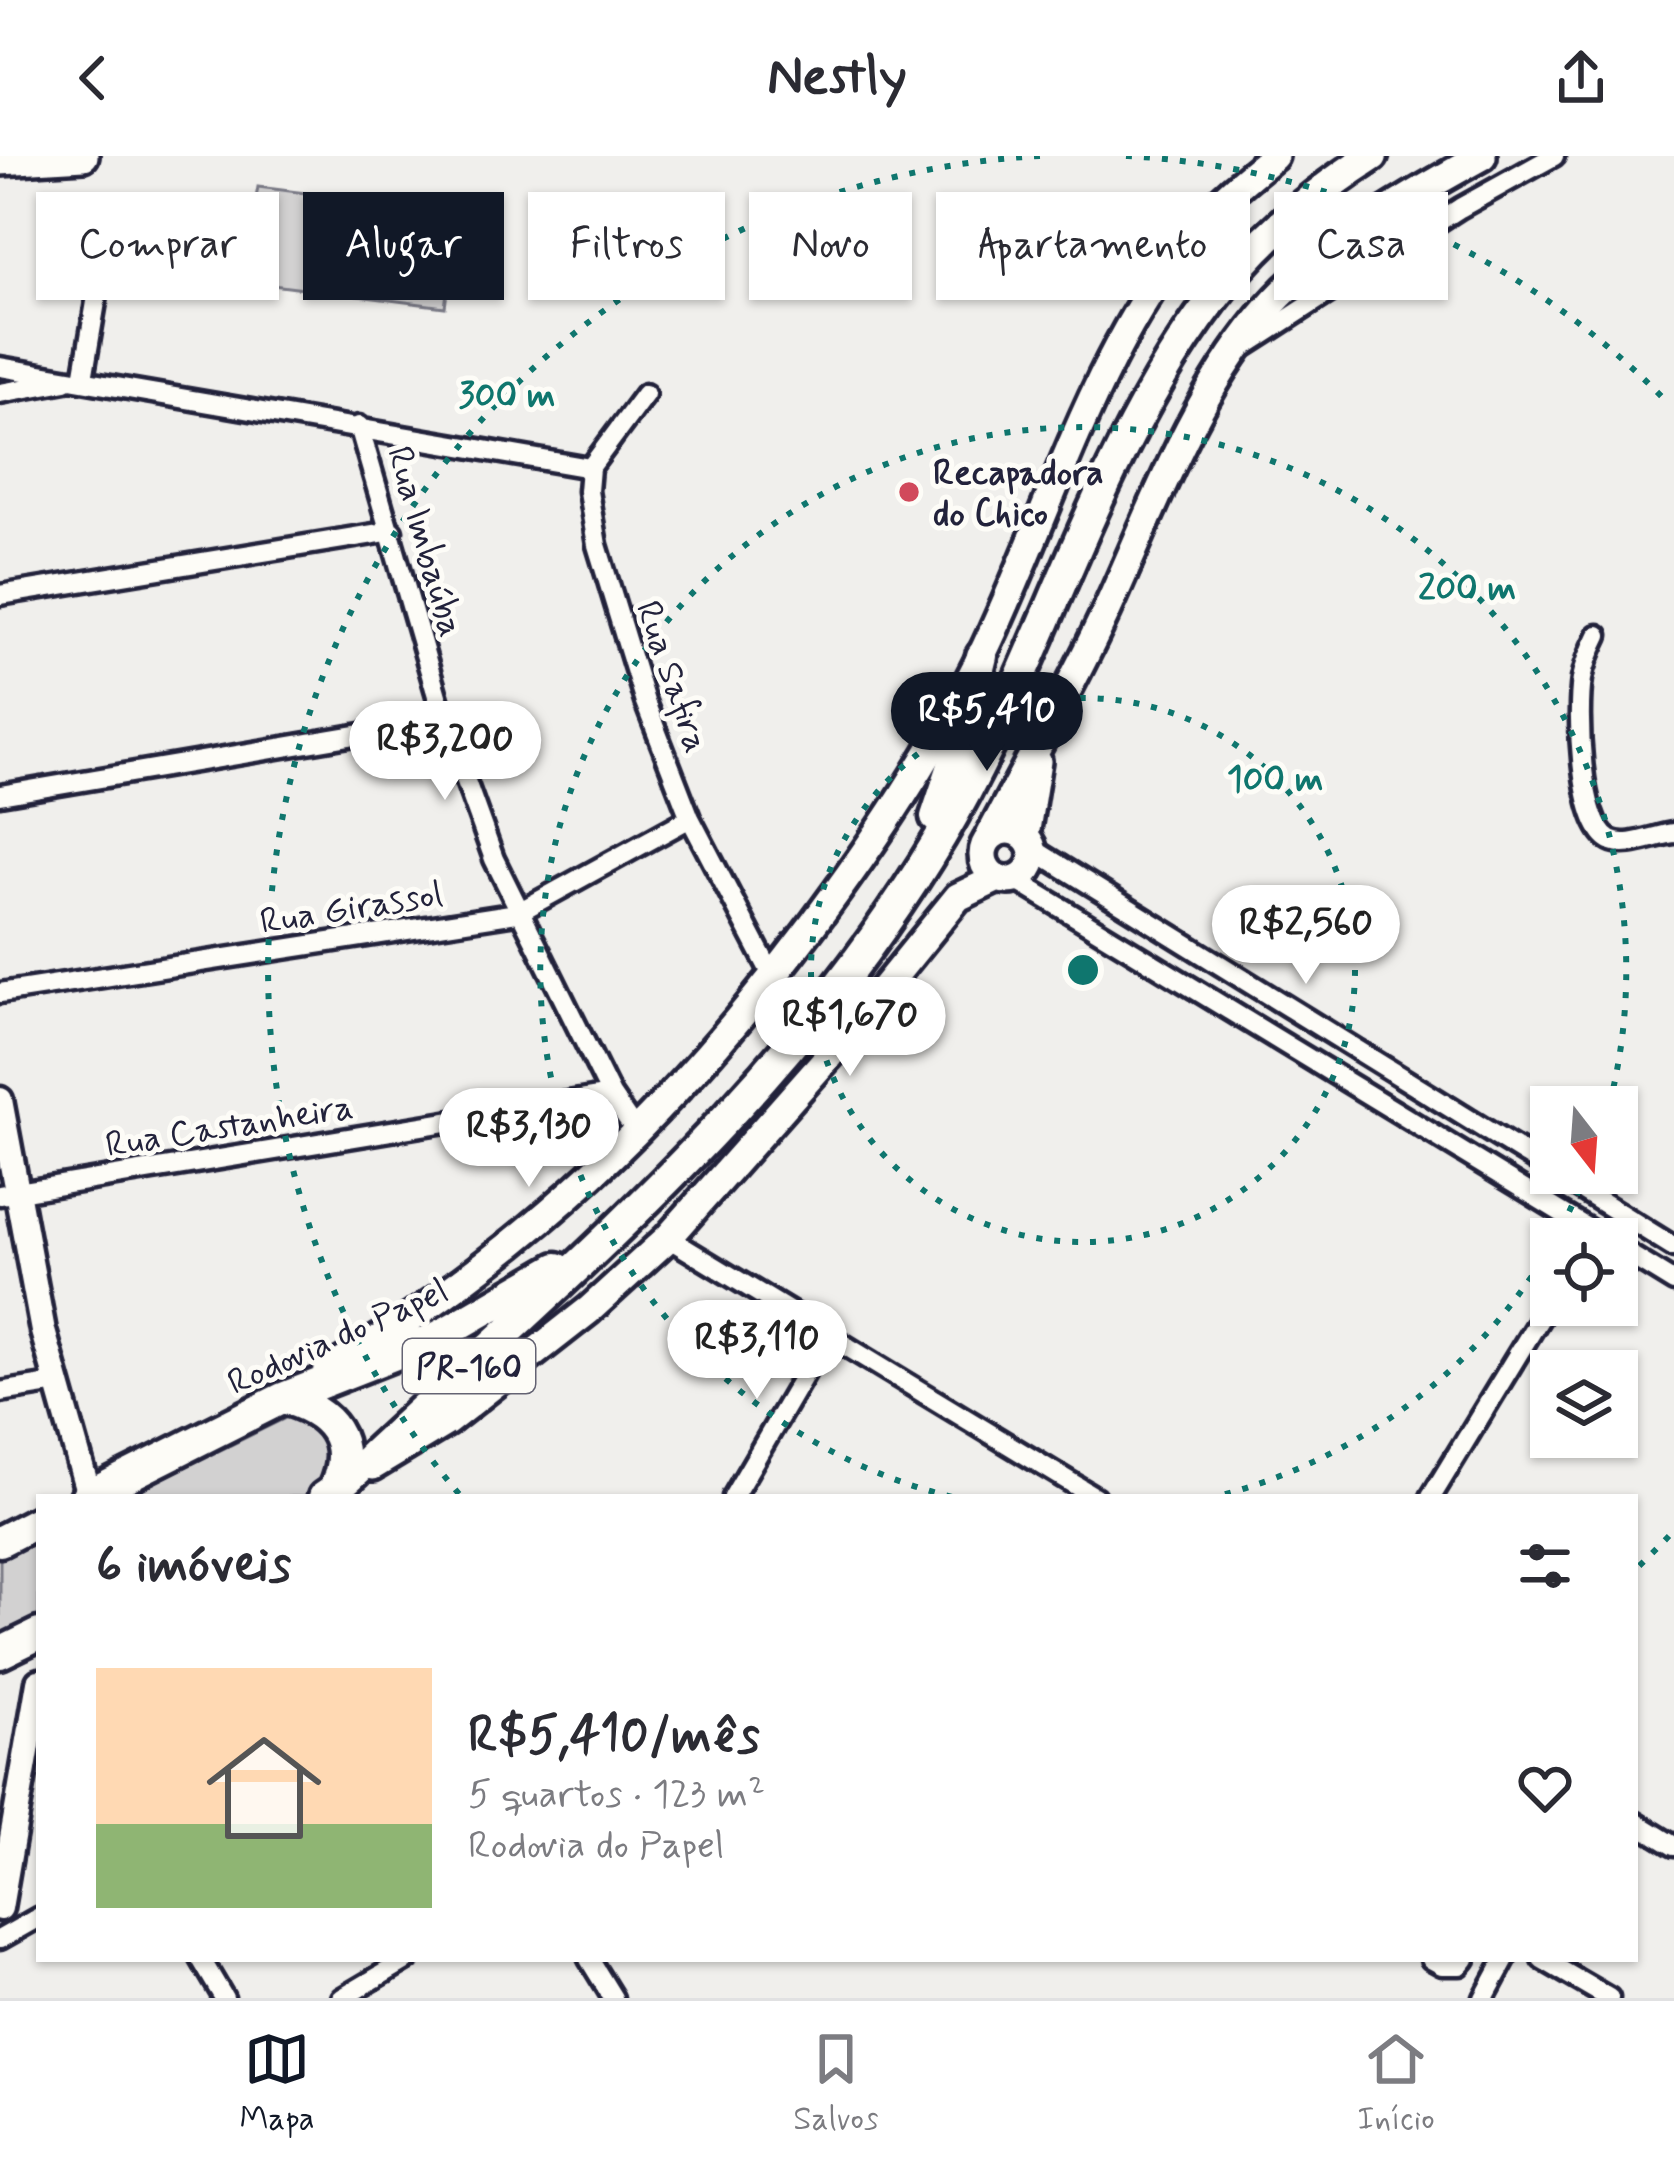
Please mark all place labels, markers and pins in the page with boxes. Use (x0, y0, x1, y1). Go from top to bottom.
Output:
place label: Recapadora do Chico (933, 451, 1104, 539)
marker: Recapadora do Chico (896, 479, 922, 505)
pin: R$5,410 (876, 672, 1098, 774)
pin: R$3,200 (334, 701, 556, 803)
pin: R$2,560 (1195, 885, 1417, 987)
centre of rings (1062, 949, 1104, 991)
pin: R$1,670 (739, 977, 961, 1079)
pin: R$3,130 (418, 1088, 640, 1190)
pin: R$3,110 (646, 1300, 868, 1402)

